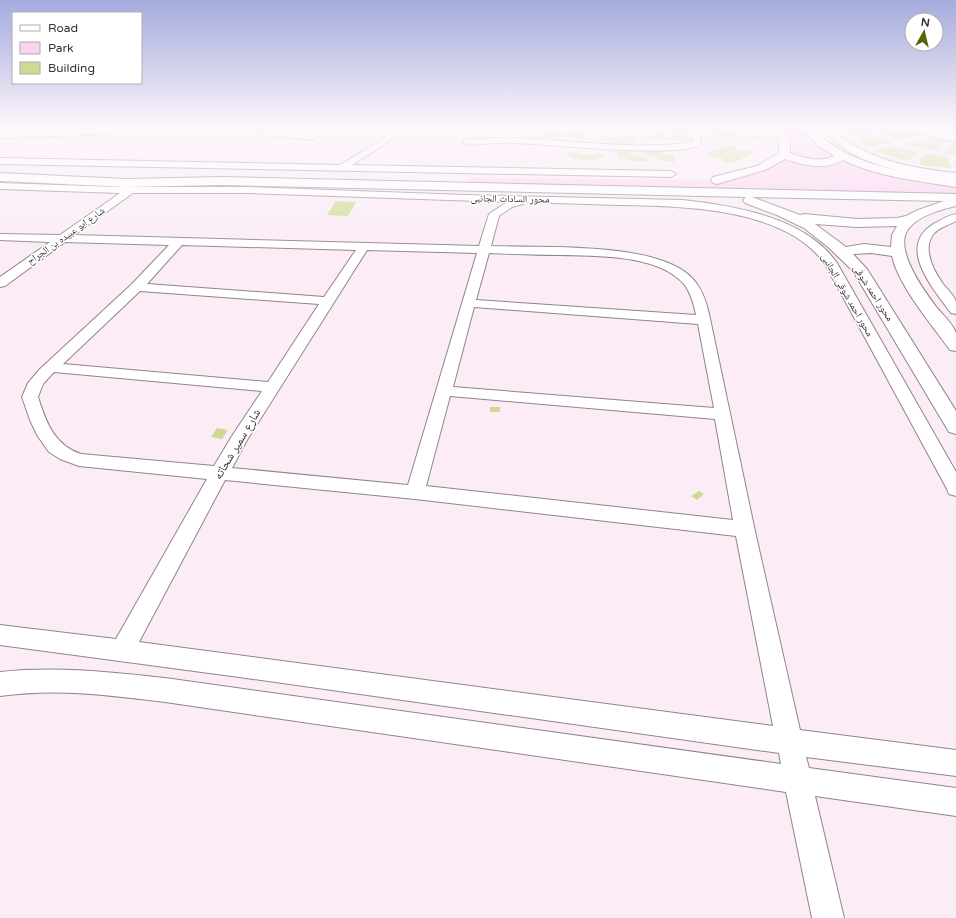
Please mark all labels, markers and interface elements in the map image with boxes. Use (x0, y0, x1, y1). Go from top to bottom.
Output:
legend (12, 12, 142, 84)
north arrow (904, 12, 944, 52)
text: N (920, 16, 931, 30)
text: Road (48, 21, 78, 35)
text: Park (48, 41, 74, 55)
text: Building (48, 61, 95, 75)
street label: محور السادات الجانبى (470, 192, 550, 206)
street label: شارع ابو عبيده بن الجراح (25, 204, 108, 267)
street label: محور احمد شوقى الجانبى (818, 251, 876, 339)
street label: محور احمد شوقى (850, 263, 896, 324)
street label: شارع سمير شحاته (211, 406, 264, 482)

